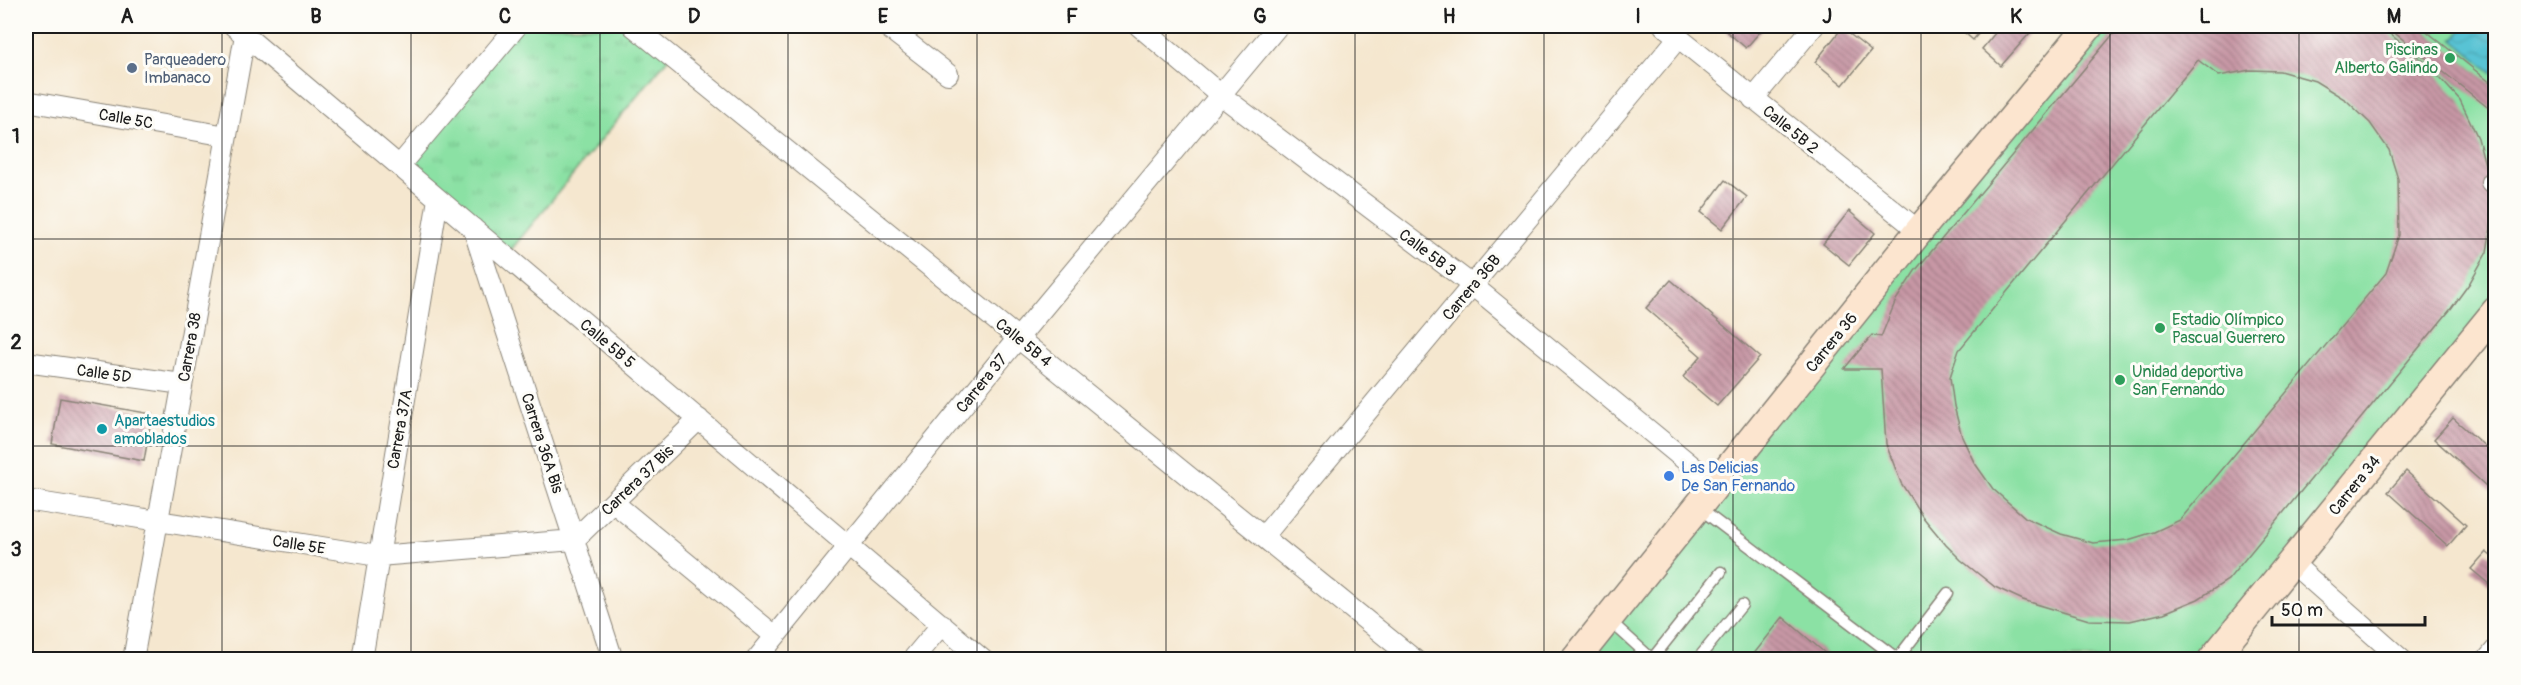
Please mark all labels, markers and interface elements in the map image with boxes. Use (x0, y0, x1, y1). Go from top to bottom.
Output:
text: A (121, 4, 134, 29)
text: B (310, 4, 322, 29)
text: C (499, 4, 511, 29)
text: D (688, 4, 701, 29)
text: E (878, 4, 889, 29)
text: F (1066, 4, 1078, 29)
text: G (1253, 4, 1267, 29)
text: H (1443, 4, 1456, 29)
text: I (1635, 4, 1641, 29)
text: J (1822, 4, 1832, 29)
text: K (2010, 4, 2022, 29)
text: L (2199, 4, 2211, 29)
text: M (2387, 4, 2401, 29)
place label: Piscinas Alberto Galindo (2334, 40, 2438, 78)
place label: Parqueadero Imbanaco (144, 50, 226, 88)
marker: Piscinas Alberto Galindo (2443, 51, 2457, 65)
marker: Parqueadero Imbanaco (125, 61, 139, 75)
street label: Calle 5B 2 (1758, 101, 1823, 158)
street label: Calle 5C (97, 104, 155, 134)
text: 1 (12, 124, 20, 149)
street label: Calle 5B 3 (1395, 225, 1460, 281)
street label: Carrera 36B (1438, 250, 1505, 325)
street label: Carrera 36 (1802, 309, 1862, 377)
place label: Estadio Olímpico Pascual Guerrero (2172, 310, 2286, 348)
street label: Carrera 38 (174, 311, 206, 383)
street label: Calle 5B 4 (991, 314, 1056, 372)
street label: Calle 5B 5 (576, 315, 639, 373)
marker: Estadio Olímpico Pascual Guerrero (2153, 321, 2167, 335)
text: 2 (10, 330, 22, 355)
street label: Carrera 37 (952, 350, 1012, 417)
street label: Calle 5D (75, 360, 132, 388)
place label: Unidad deportiva San Fernando (2132, 362, 2243, 400)
marker: Unidad deportiva San Fernando (2113, 373, 2127, 387)
street label: Carrera 37A (383, 388, 417, 471)
street label: Carrera 36A Bis (516, 391, 568, 496)
place label: Apartaestudios amoblados (114, 411, 215, 449)
marker: Apartaestudios amoblados (95, 422, 109, 436)
street label: Carrera 37 Bis (597, 441, 678, 520)
street label: Carrera 34 (2325, 452, 2385, 520)
place label: Las Delicias De San Fernando (1681, 458, 1796, 496)
marker: Las Delicias De San Fernando (1662, 469, 1676, 483)
street label: Calle 5E (271, 531, 327, 559)
text: 3 (10, 537, 22, 562)
scale bar (2272, 589, 2425, 627)
text: 50 m (2281, 599, 2323, 622)

